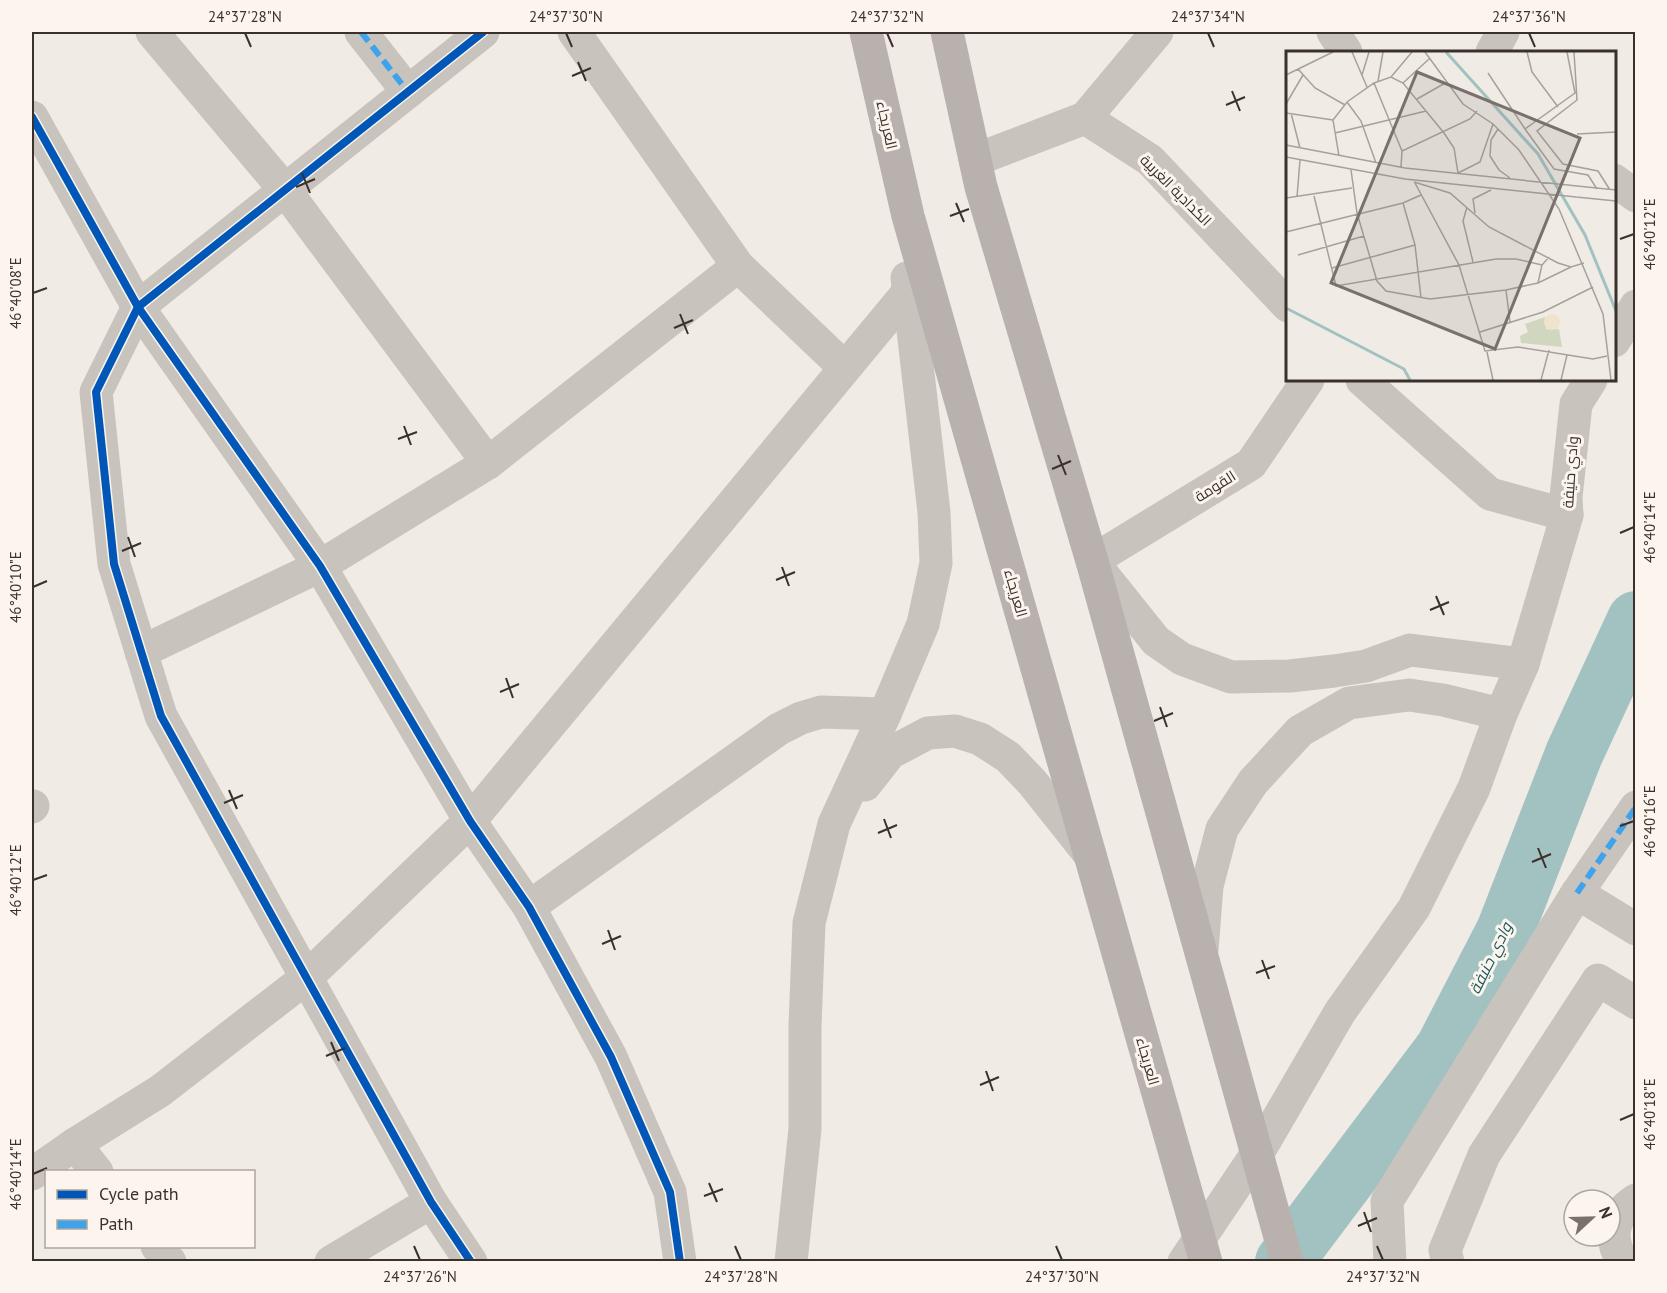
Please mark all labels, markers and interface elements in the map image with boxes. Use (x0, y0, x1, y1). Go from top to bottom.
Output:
text: 24°37'28"N (208, 7, 282, 26)
text: 24°37'30"N (529, 7, 603, 26)
text: 24°37'32"N (850, 7, 924, 26)
text: 24°37'34"N (1171, 7, 1245, 26)
text: 24°37'36"N (1492, 7, 1566, 26)
inset map (1286, 51, 1616, 381)
street label: العريجاء (872, 99, 902, 151)
street label: الكدادية الغربية (1136, 150, 1216, 230)
text: 46°40'12"E (1640, 198, 1659, 270)
text: 46°40'08"E (6, 257, 25, 329)
street label: وادي حنيفة (1558, 435, 1585, 509)
street label: القومة (1191, 466, 1239, 506)
text: 46°40'14"E (1640, 491, 1659, 563)
text: 46°40'10"E (6, 551, 25, 623)
street label: العريجاء (1000, 567, 1032, 619)
text: 46°40'16"E (1640, 785, 1659, 857)
text: 46°40'12"E (6, 844, 25, 916)
water label: وادي حنيفة (1464, 918, 1519, 998)
street label: العريجاء (1132, 1035, 1164, 1087)
text: 46°40'18"E (1640, 1078, 1659, 1150)
text: 46°40'14"E (6, 1138, 25, 1210)
legend (45, 1170, 255, 1248)
text: Cycle path (99, 1182, 179, 1205)
north arrow (1562, 1188, 1622, 1248)
text: N (1595, 1204, 1617, 1221)
text: Path (99, 1212, 133, 1235)
text: 24°37'26"N (383, 1267, 457, 1286)
text: 24°37'28"N (704, 1267, 778, 1286)
text: 24°37'30"N (1025, 1267, 1099, 1286)
text: 24°37'32"N (1346, 1267, 1420, 1286)

